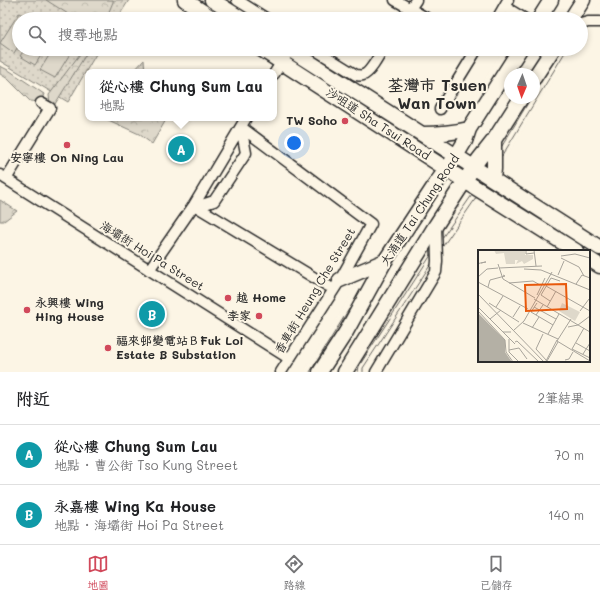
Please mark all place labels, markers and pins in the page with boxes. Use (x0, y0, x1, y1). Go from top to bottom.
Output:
place label: TW Soho (286, 112, 337, 128)
marker: TW Soho (340, 116, 350, 126)
pin: A (168, 134, 194, 164)
marker: 安寧樓 On Ning Lau (62, 140, 72, 150)
place label: 安寧樓 On Ning Lau (10, 149, 124, 165)
place label: 越 Home (236, 289, 286, 305)
marker: 越 Home (223, 293, 233, 303)
place label: 永興樓 Wing Hing House (35, 294, 104, 324)
pin: B (139, 299, 165, 329)
marker: 永興樓 Wing Hing House (22, 305, 32, 315)
place label: 李家 (227, 307, 251, 323)
marker: 李家 (254, 311, 264, 321)
place label: 福來邨變電站ＢFuk Loi Estate B Substation (116, 332, 244, 362)
marker: 福來邨變電站ＢFuk Loi Estate B Substation (103, 343, 113, 353)

